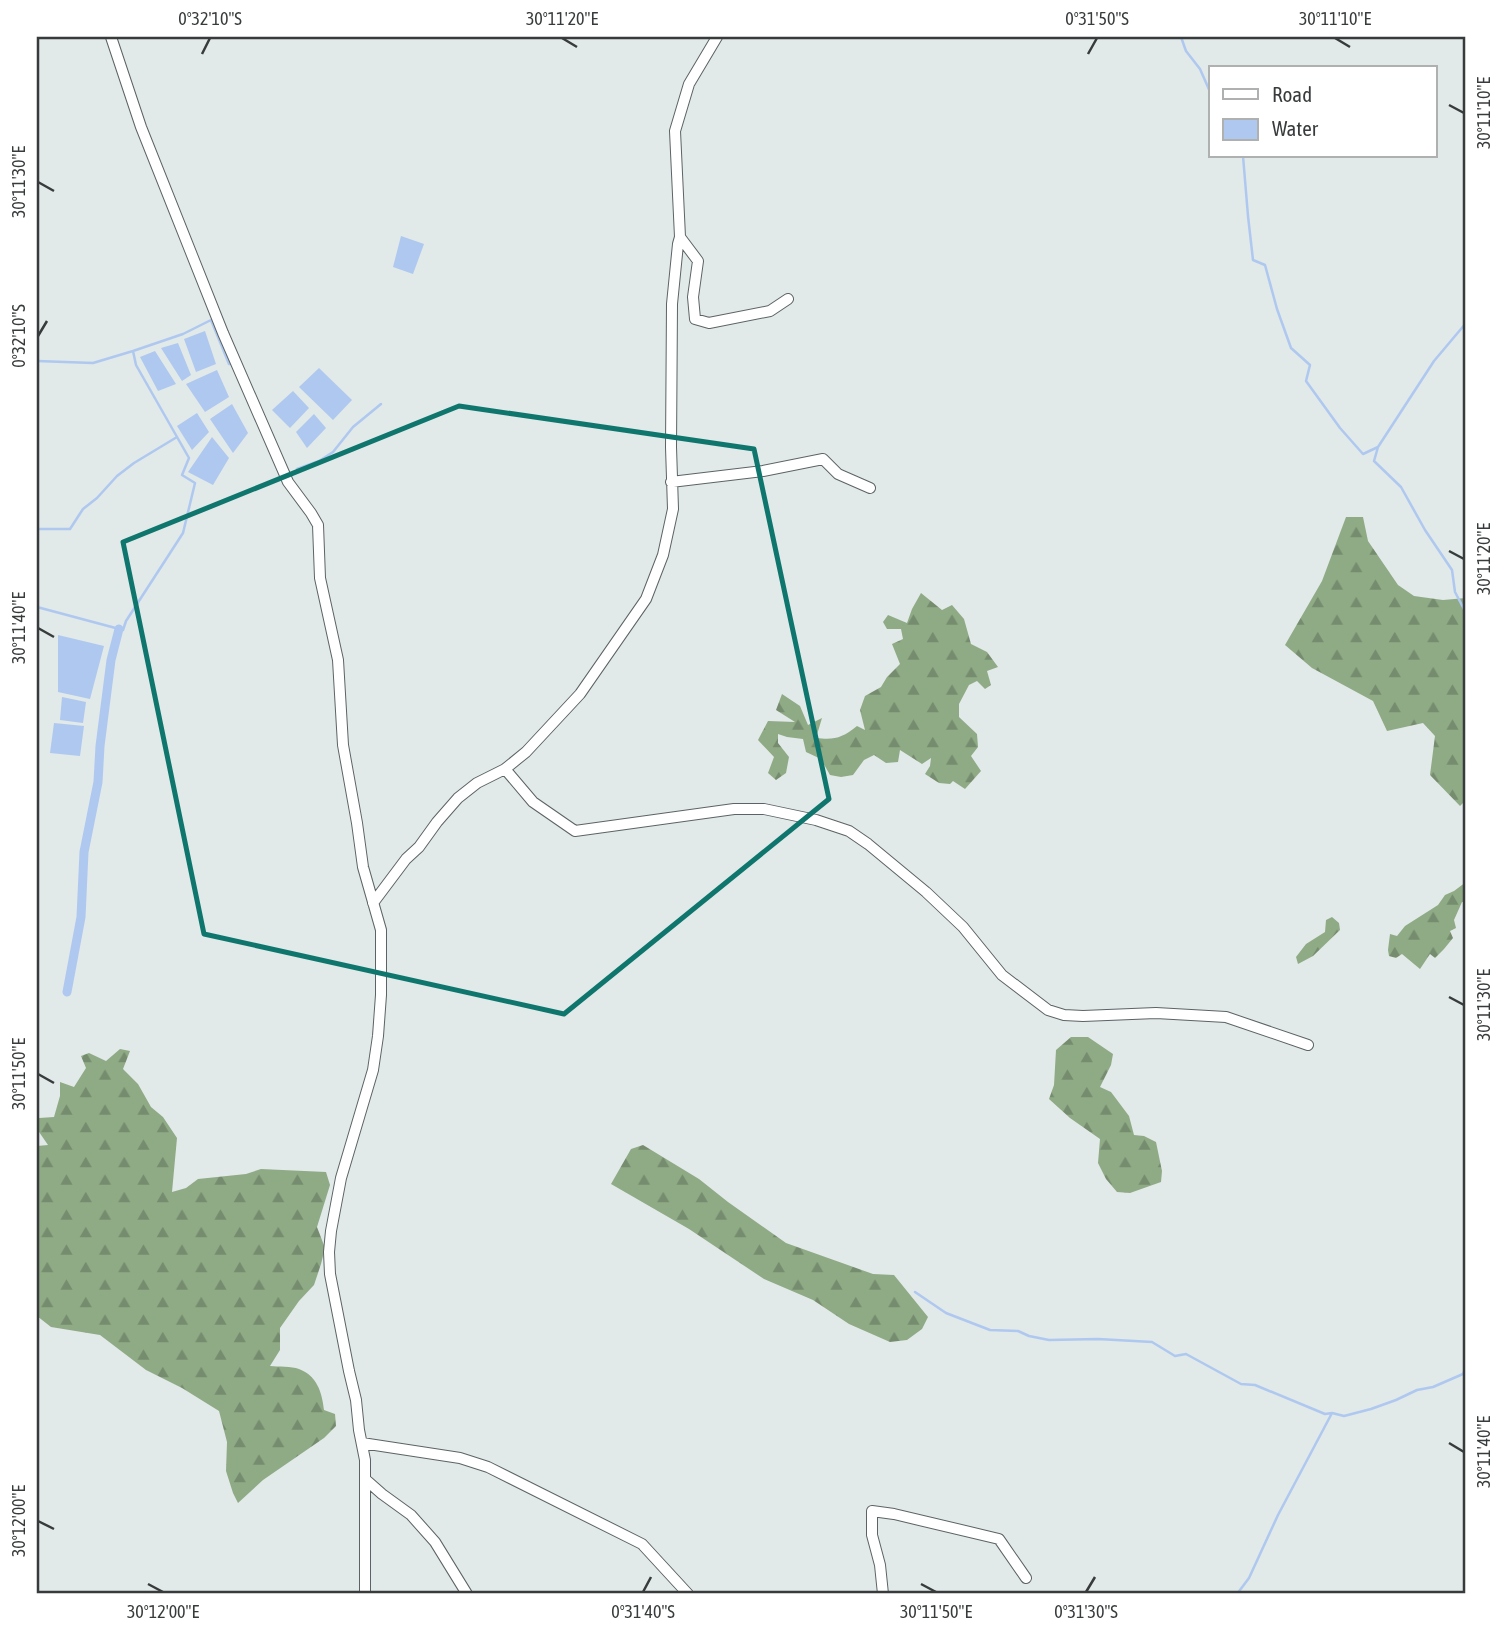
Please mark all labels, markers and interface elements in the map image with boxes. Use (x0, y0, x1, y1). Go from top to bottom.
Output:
text: 0°32'10"S (178, 8, 242, 29)
text: 30°11'20"E (526, 8, 598, 29)
text: 0°31'50"S (1065, 8, 1129, 29)
text: 30°11'10"E (1299, 8, 1371, 29)
legend (1209, 66, 1436, 158)
text: 30°11'10"E (1473, 77, 1494, 149)
text: Road (1272, 82, 1312, 106)
text: Water (1272, 116, 1319, 140)
text: 30°11'30"E (8, 146, 29, 218)
text: 0°32'10"S (8, 304, 29, 368)
text: 30°11'20"E (1473, 523, 1494, 595)
text: 30°11'40"E (8, 592, 29, 664)
text: 30°11'30"E (1473, 969, 1494, 1041)
text: 30°11'50"E (8, 1038, 29, 1110)
text: 30°11'40"E (1473, 1416, 1494, 1488)
text: 30°12'00"E (8, 1485, 29, 1557)
text: 30°12'00"E (127, 1601, 199, 1622)
text: 0°31'40"S (611, 1601, 675, 1622)
text: 30°11'50"E (900, 1601, 972, 1622)
text: 0°31'30"S (1054, 1601, 1118, 1622)

